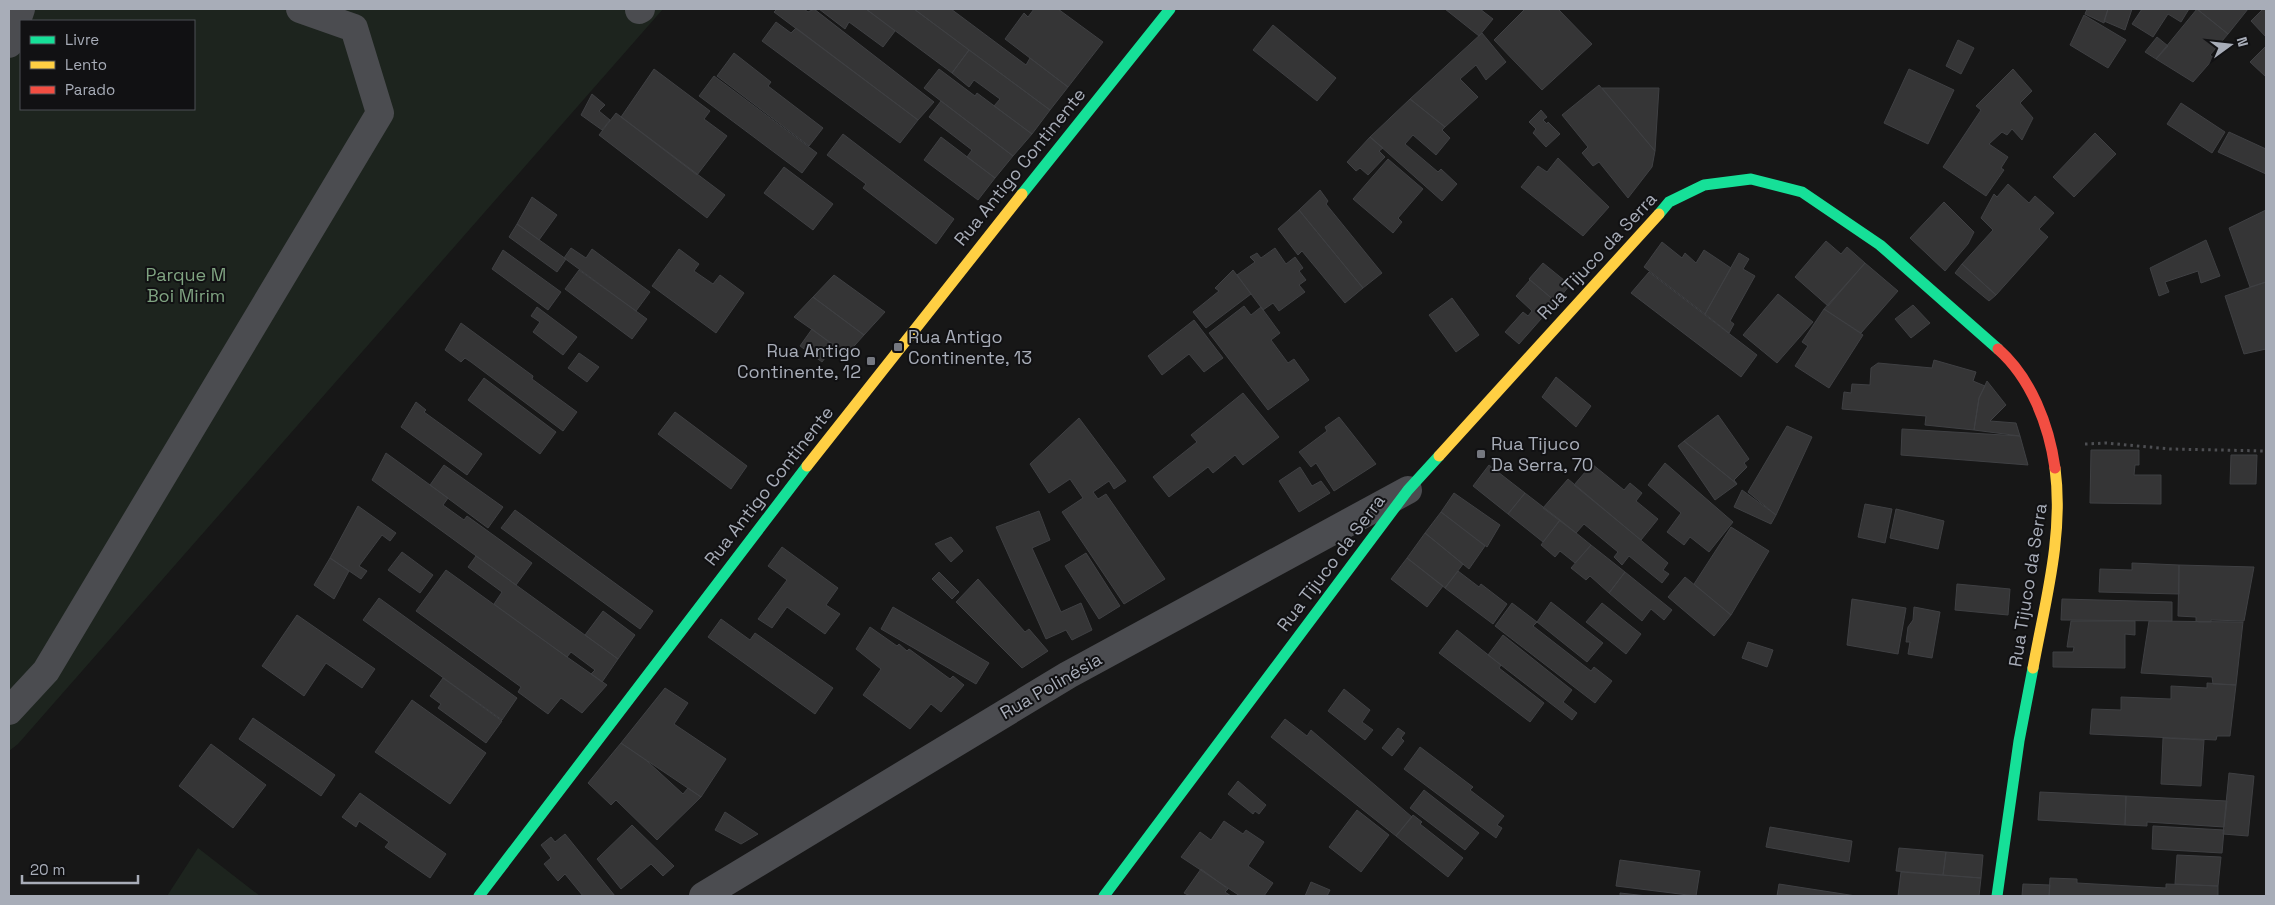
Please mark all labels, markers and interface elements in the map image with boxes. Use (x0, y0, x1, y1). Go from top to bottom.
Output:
legend (20, 20, 195, 110)
north arrow (2205, 20, 2255, 70)
text: Livre (65, 30, 99, 49)
text: N (2233, 35, 2252, 49)
text: Lento (65, 55, 107, 74)
text: Parado (65, 80, 115, 99)
street label: Rua Antigo Continente (949, 83, 1090, 250)
street label: Rua Tijuco da Serra (1532, 187, 1662, 324)
park label: Parque M Boi Mirim (146, 263, 226, 307)
place label: Rua Antigo Continente, 13 (908, 325, 1032, 369)
place label: Rua Antigo Continente, 12 (737, 339, 861, 383)
marker: Rua Antigo Continente, 13 (892, 341, 904, 353)
marker: Rua Antigo Continente, 12 (865, 355, 877, 367)
street label: Rua Antigo Continente (699, 401, 838, 570)
place label: Rua Tijuco Da Serra, 70 (1491, 432, 1593, 476)
marker: Rua Tijuco Da Serra, 70 (1475, 448, 1487, 460)
street label: Rua Tijuco da Serra (1272, 490, 1390, 636)
street label: Rua Tijuco da Serra (2003, 501, 2052, 668)
street label: Rua Polinésia (996, 647, 1106, 724)
scale bar (22, 852, 139, 884)
text: 20 m (30, 860, 65, 879)

